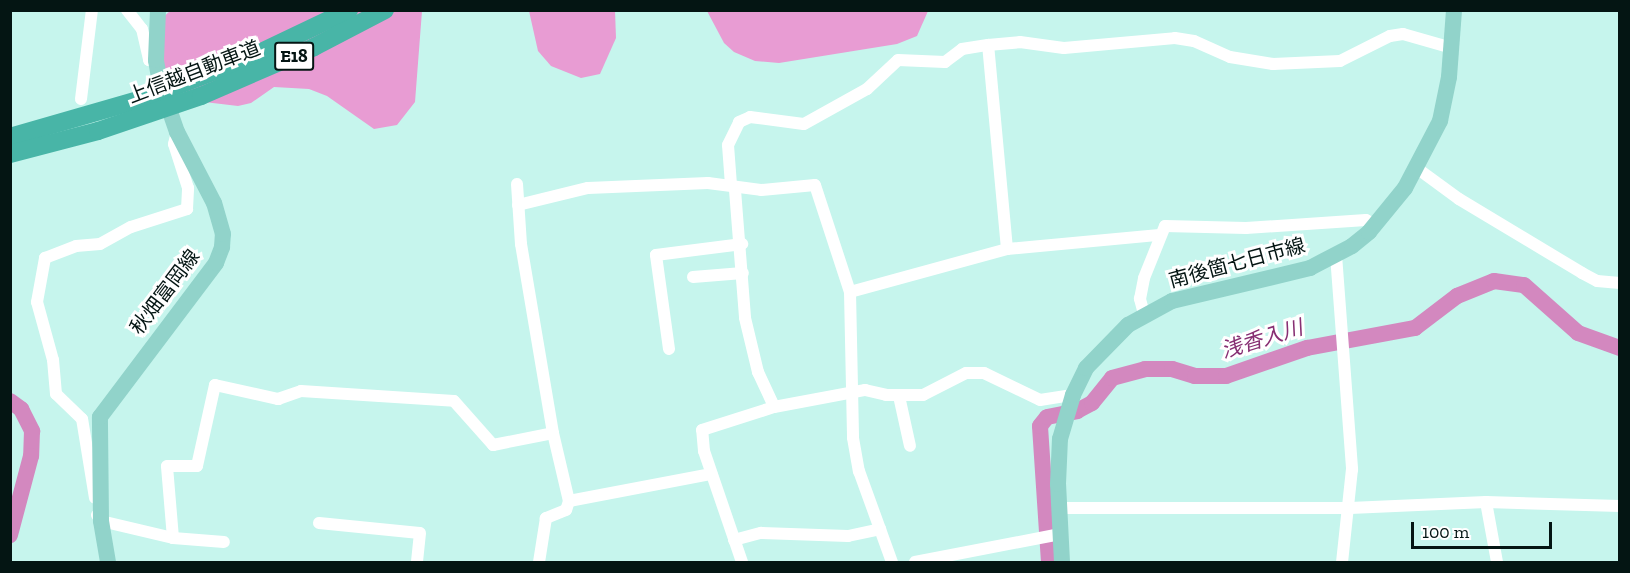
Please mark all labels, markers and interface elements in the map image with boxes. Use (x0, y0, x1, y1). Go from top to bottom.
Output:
street label: 上信越自動車道 (124, 36, 264, 108)
road number: E18 (273, 41, 315, 71)
street label: 南後箇七日市線 (1166, 233, 1308, 293)
street label: 秋畑富岡線 (125, 245, 205, 339)
water label: 浅香入川 (1218, 315, 1306, 363)
scale bar (1414, 510, 1555, 548)
text: 100 m (1422, 521, 1469, 543)

